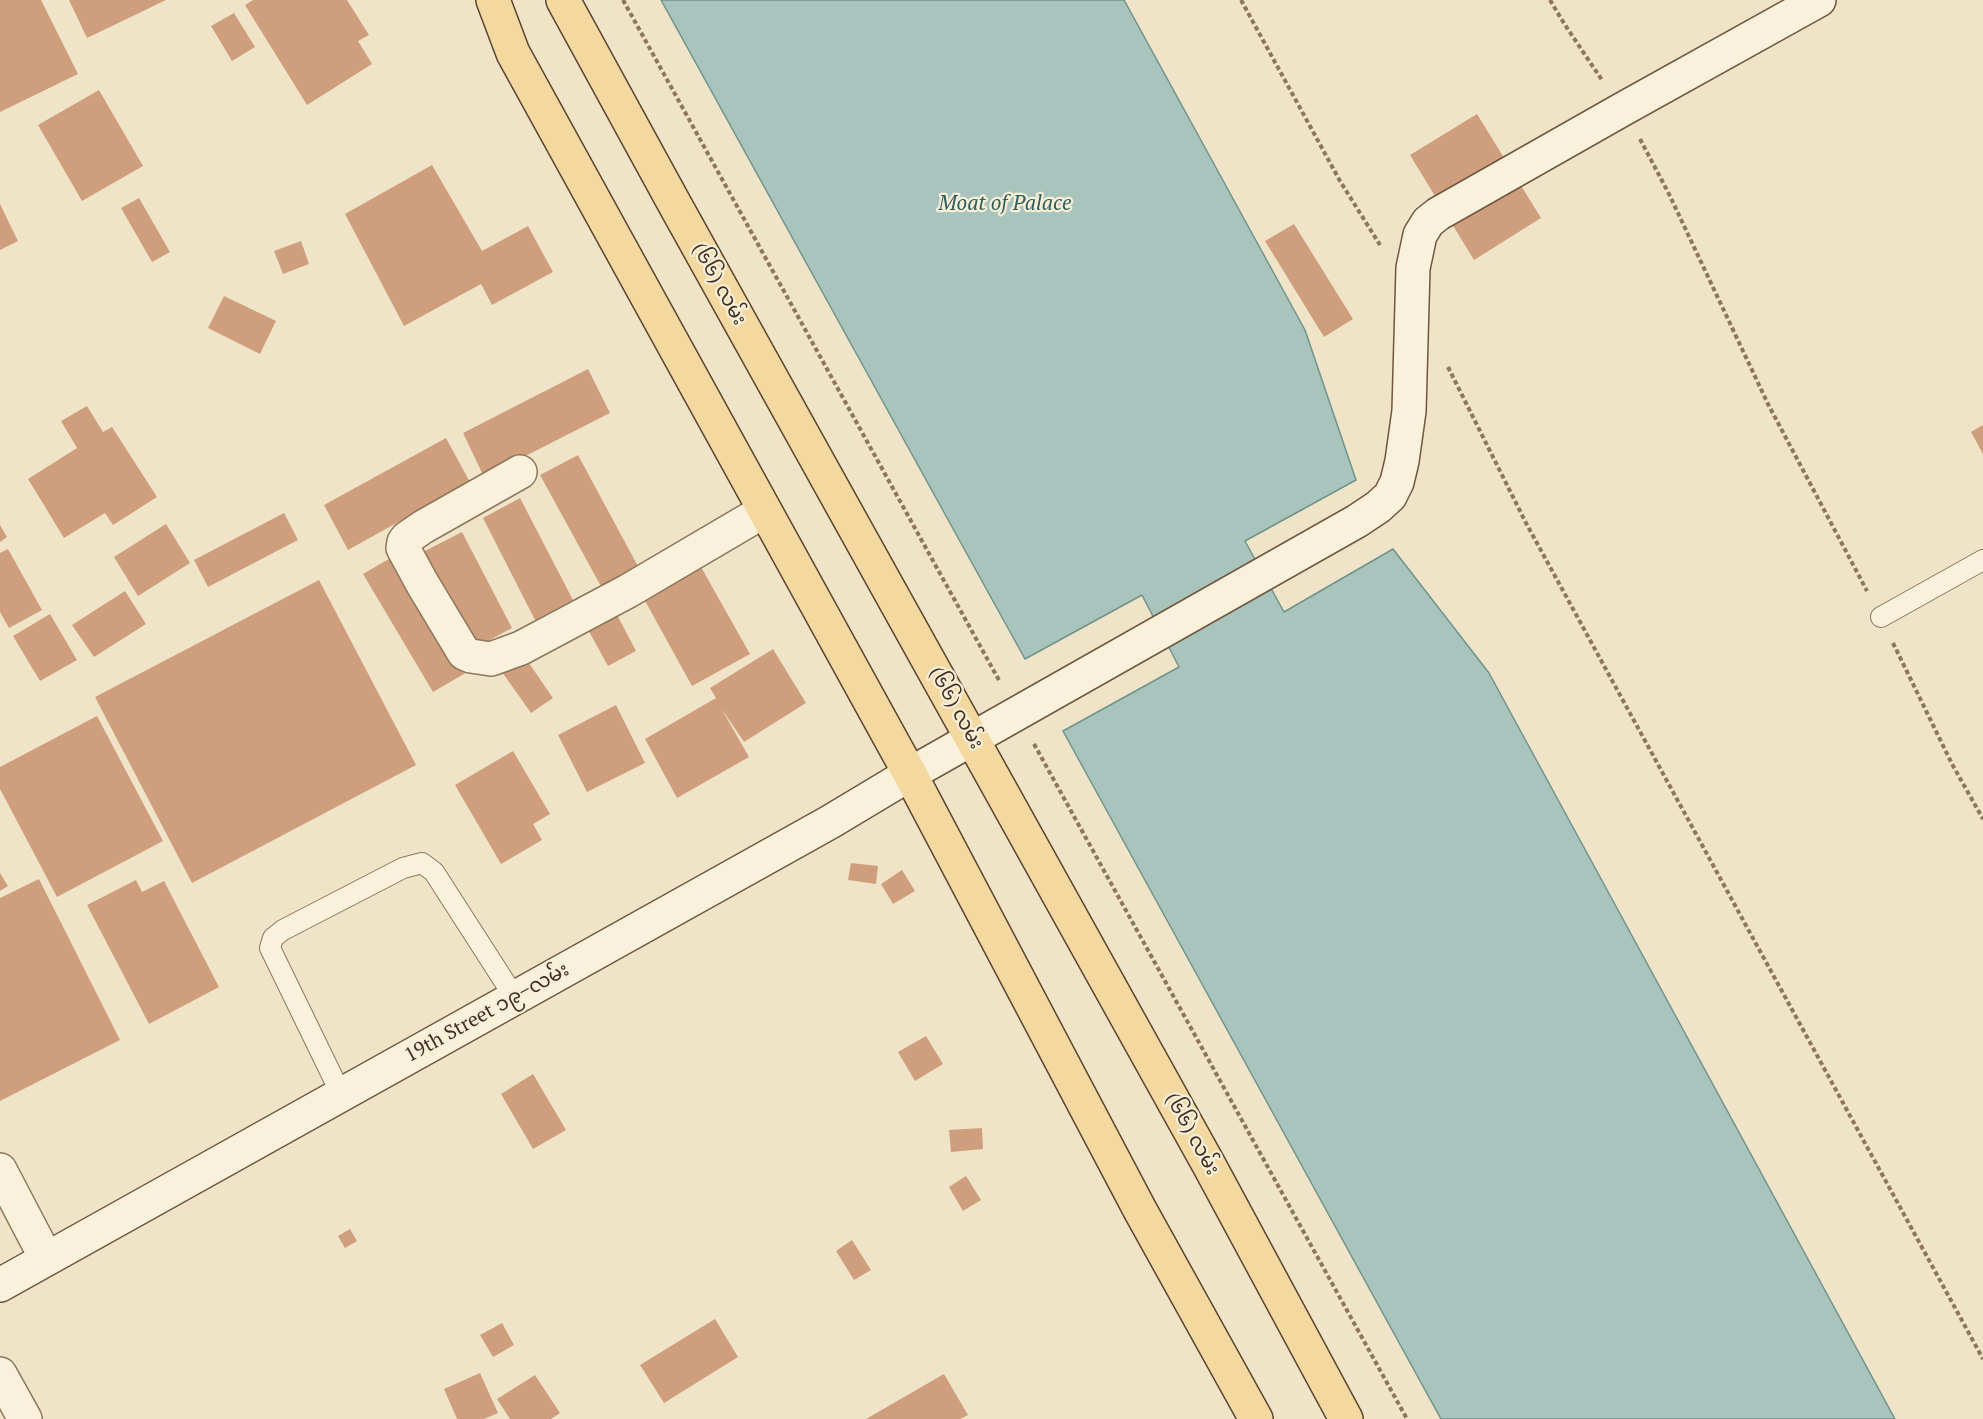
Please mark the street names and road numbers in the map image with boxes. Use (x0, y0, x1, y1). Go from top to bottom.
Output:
street label: (၆၆) လမ်း (687, 239, 751, 329)
street label: (၆၆) လမ်း (924, 663, 988, 753)
street label: 19th Street ၁၉−လမ်း (401, 958, 573, 1068)
street label: (၆၆) လမ်း (1160, 1089, 1224, 1179)

